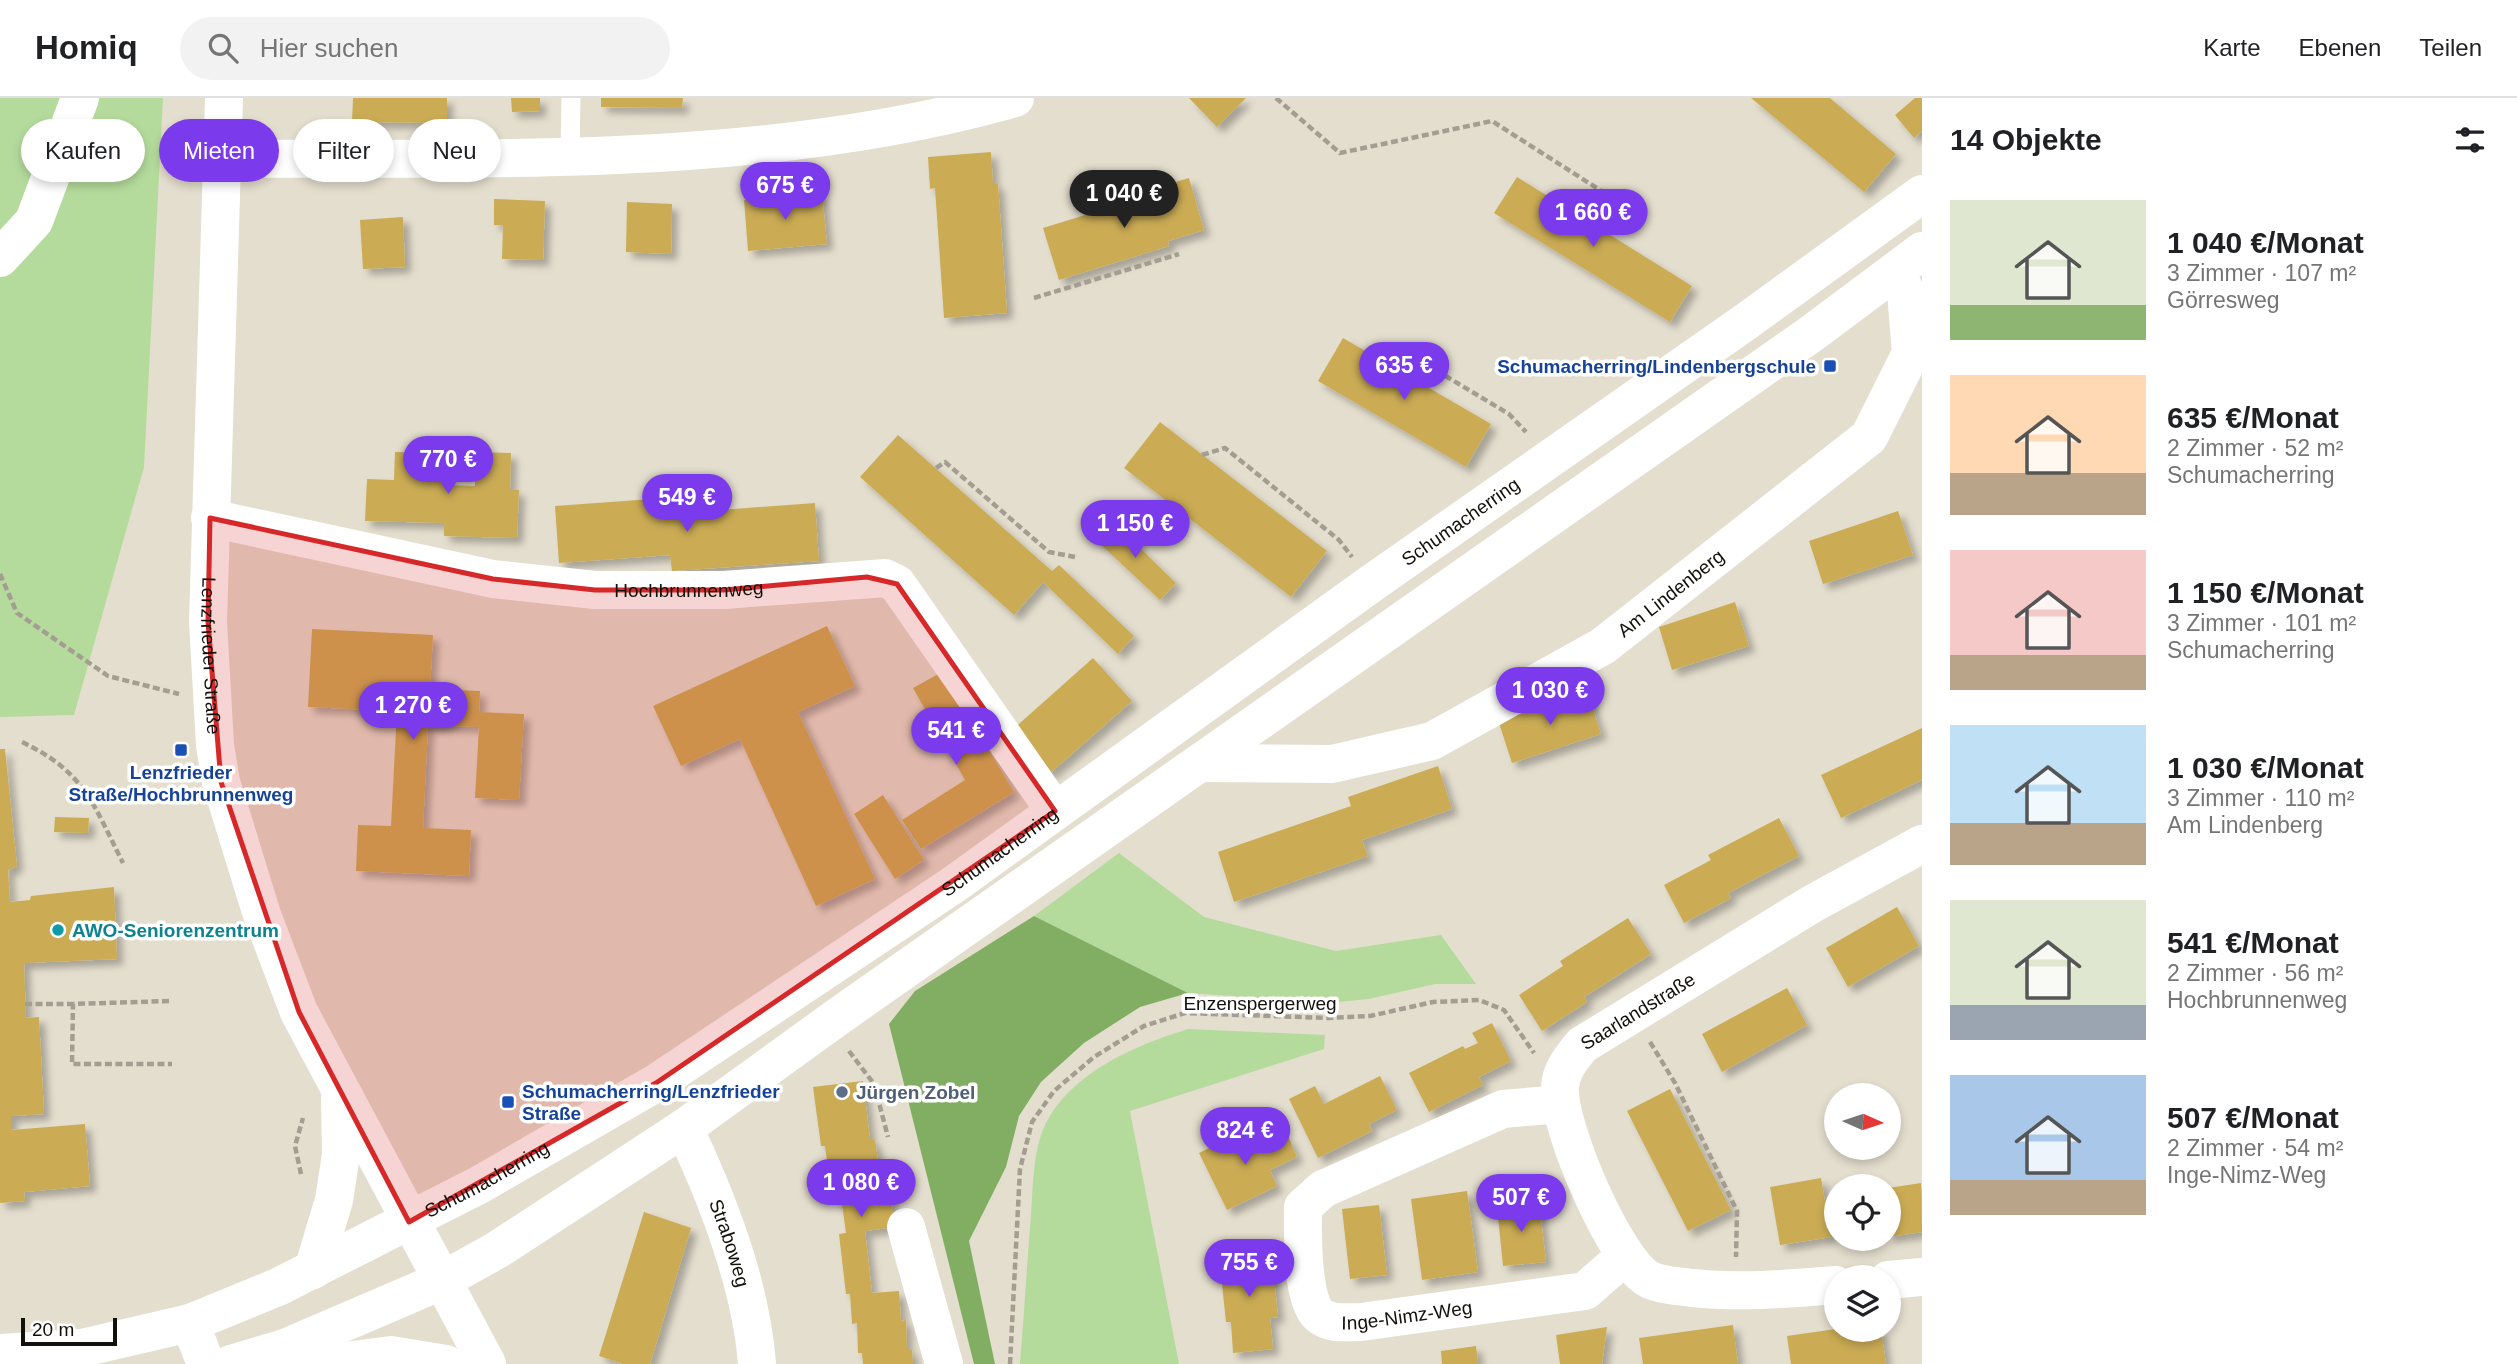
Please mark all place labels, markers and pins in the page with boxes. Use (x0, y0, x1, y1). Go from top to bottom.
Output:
pin: 675 € (736, 162, 834, 222)
pin: 1 040 € (1059, 170, 1189, 230)
pin: 1 660 € (1528, 190, 1658, 249)
pin: 635 € (1355, 342, 1453, 402)
place label: Schumacherring/Lindenbergschule (1497, 356, 1816, 377)
marker: Schumacherring/Lindenbergschule (1822, 358, 1838, 374)
pin: 770 € (399, 436, 497, 496)
pin: 549 € (638, 474, 736, 534)
pin: 1 150 € (1070, 500, 1200, 560)
pin: 1 030 € (1485, 668, 1615, 727)
pin: 1 270 € (348, 682, 478, 742)
pin: 541 € (907, 708, 1005, 767)
marker: Lenzfrieder Straße/Hochbrunnenweg (173, 742, 189, 758)
place label: Lenzfrieder Straße/Hochbrunnenweg (69, 762, 293, 805)
place label: AWO-Seniorenzentrum (72, 920, 279, 941)
marker: AWO-Seniorenzentrum (50, 922, 66, 938)
place label: Schumacherring/Lenzfrieder Straße (522, 1081, 780, 1124)
place label: Jürgen Zobel (856, 1082, 975, 1103)
marker: Jürgen Zobel (834, 1084, 850, 1100)
marker: Schumacherring/Lenzfrieder Straße (500, 1094, 516, 1110)
pin: 824 € (1196, 1108, 1294, 1167)
pin: 1 080 € (796, 1160, 926, 1219)
pin: 507 € (1472, 1174, 1570, 1234)
pin: 755 € (1200, 1240, 1298, 1299)

